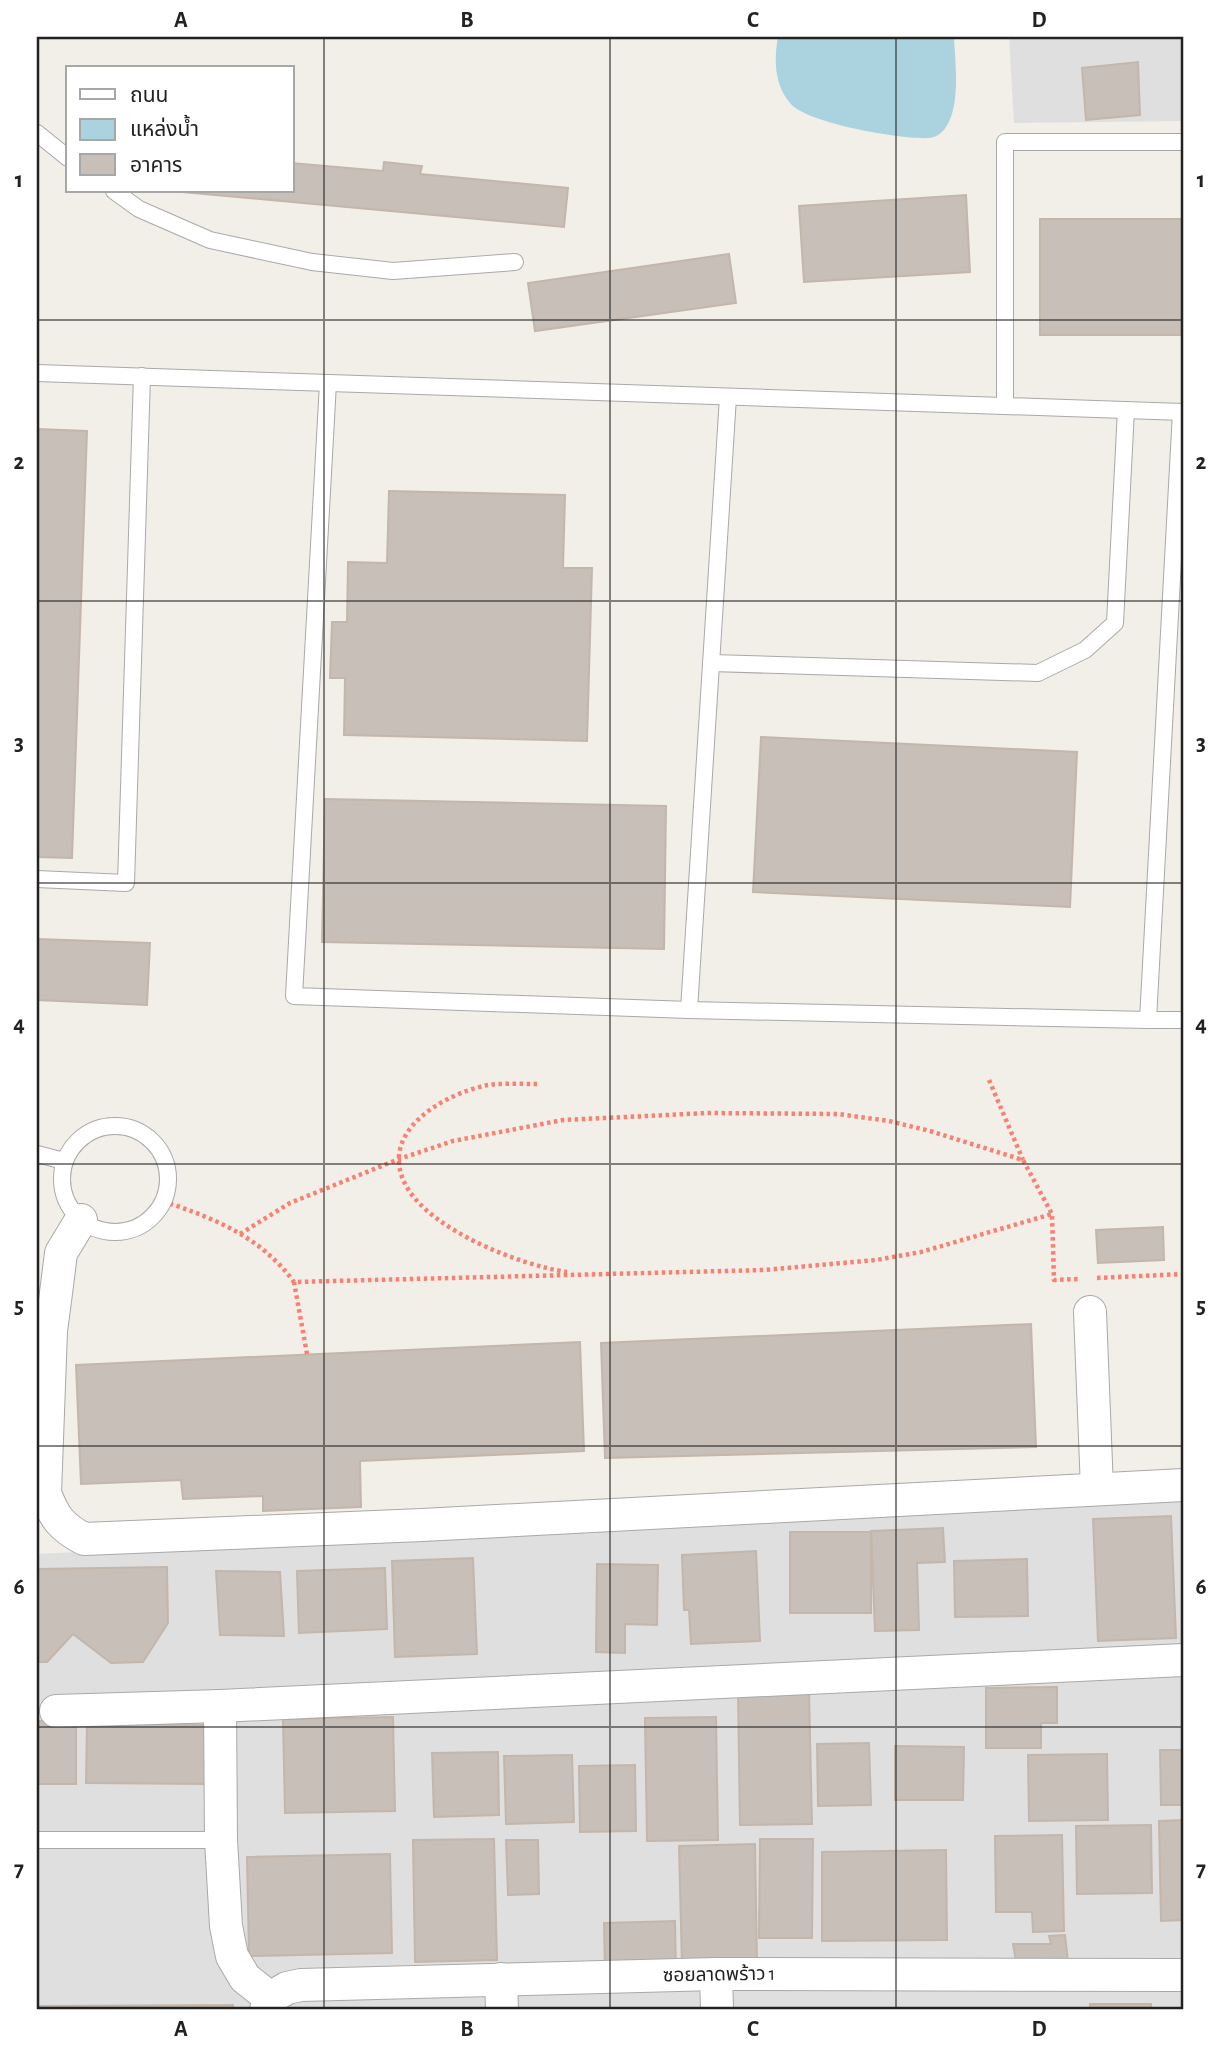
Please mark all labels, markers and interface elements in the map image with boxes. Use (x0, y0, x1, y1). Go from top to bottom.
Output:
text: A (174, 9, 188, 32)
text: B (460, 9, 474, 32)
text: C (747, 9, 759, 32)
text: D (1031, 9, 1047, 32)
legend (66, 66, 294, 192)
text: ถนน (130, 85, 168, 106)
text: แหล่งน้ำ (130, 114, 199, 140)
text: อาคาร (130, 155, 182, 176)
text: 1 (15, 169, 23, 192)
text: 1 (1197, 169, 1205, 192)
text: 2 (14, 451, 25, 474)
text: 2 (1196, 451, 1207, 474)
text: 3 (14, 732, 24, 755)
text: 3 (1196, 732, 1206, 755)
text: 4 (13, 1013, 25, 1036)
text: 4 (1195, 1013, 1207, 1036)
text: 5 (14, 1295, 24, 1318)
text: 5 (1196, 1295, 1206, 1318)
text: 6 (13, 1576, 25, 1599)
text: 6 (1195, 1576, 1207, 1599)
text: 7 (14, 1858, 24, 1881)
text: 7 (1196, 1858, 1206, 1881)
street label: ซอยลาดพร้าว 1 (663, 1962, 775, 1985)
text: A (174, 2018, 188, 2041)
text: B (460, 2018, 474, 2041)
text: C (747, 2018, 759, 2041)
text: D (1031, 2018, 1047, 2041)

